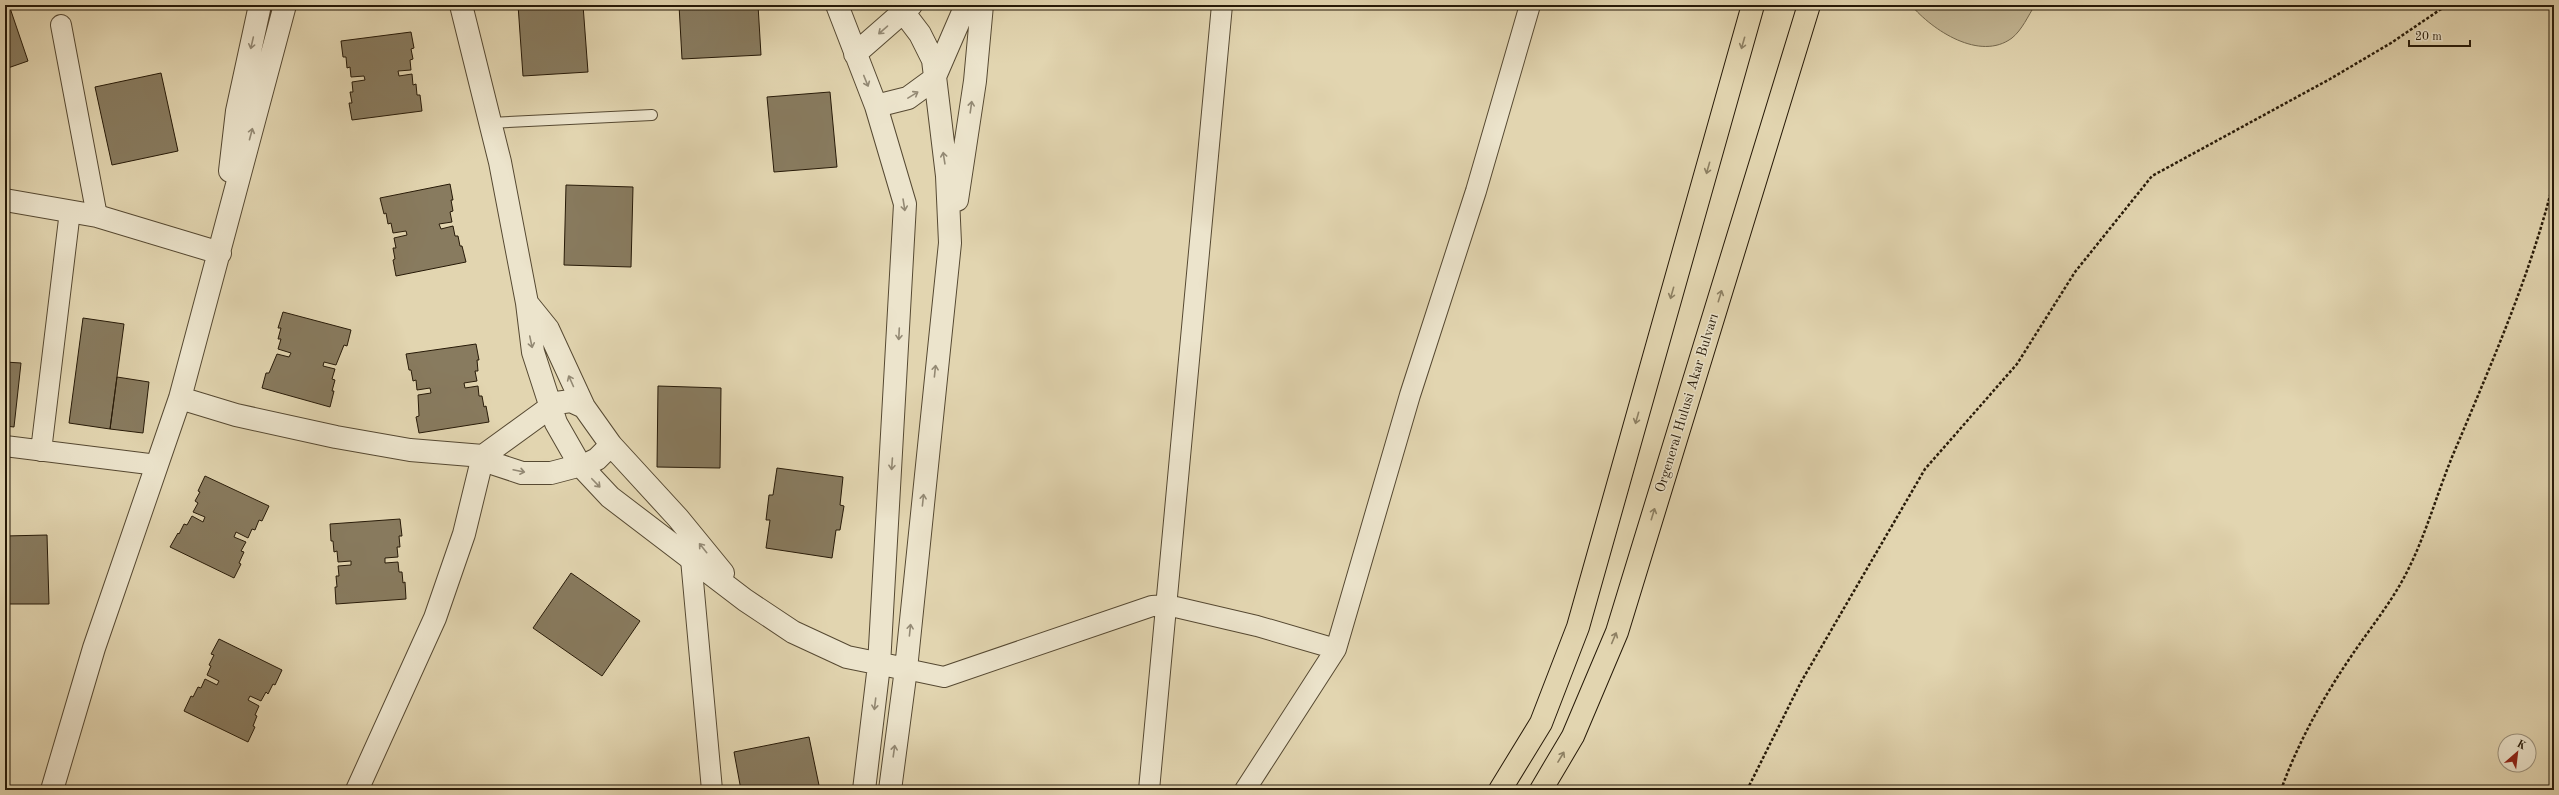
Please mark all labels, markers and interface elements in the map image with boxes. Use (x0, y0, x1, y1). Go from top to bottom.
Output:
scale bar (2409, 22, 2470, 48)
one-way arrow (878, 25, 889, 34)
text: 20 m (2415, 31, 2442, 43)
one-way arrow (248, 36, 255, 49)
one-way arrow (1739, 36, 1746, 49)
one-way arrow (862, 74, 870, 86)
one-way arrow (907, 90, 919, 98)
one-way arrow (968, 101, 976, 114)
one-way arrow (248, 128, 255, 141)
one-way arrow (940, 152, 948, 165)
one-way arrow (1703, 161, 1711, 174)
one-way arrow (900, 198, 908, 211)
one-way arrow (1668, 286, 1675, 299)
one-way arrow (1717, 290, 1724, 303)
street label: Orgeneral Hulusi Akar Bulvarı (1653, 312, 1721, 494)
one-way arrow (896, 327, 903, 340)
one-way arrow (527, 335, 535, 348)
one-way arrow (932, 365, 939, 378)
one-way arrow (567, 375, 575, 387)
one-way arrow (1633, 411, 1640, 424)
one-way arrow (888, 457, 895, 470)
one-way arrow (512, 468, 525, 476)
one-way arrow (591, 478, 601, 488)
one-way arrow (919, 494, 926, 507)
one-way arrow (1650, 508, 1657, 521)
one-way arrow (698, 543, 707, 554)
one-way arrow (906, 624, 913, 637)
one-way arrow (1611, 633, 1618, 645)
one-way arrow (871, 697, 879, 710)
north arrow (2497, 733, 2537, 773)
text: K (2515, 739, 2528, 753)
one-way arrow (890, 745, 898, 758)
one-way arrow (1557, 751, 1565, 763)

